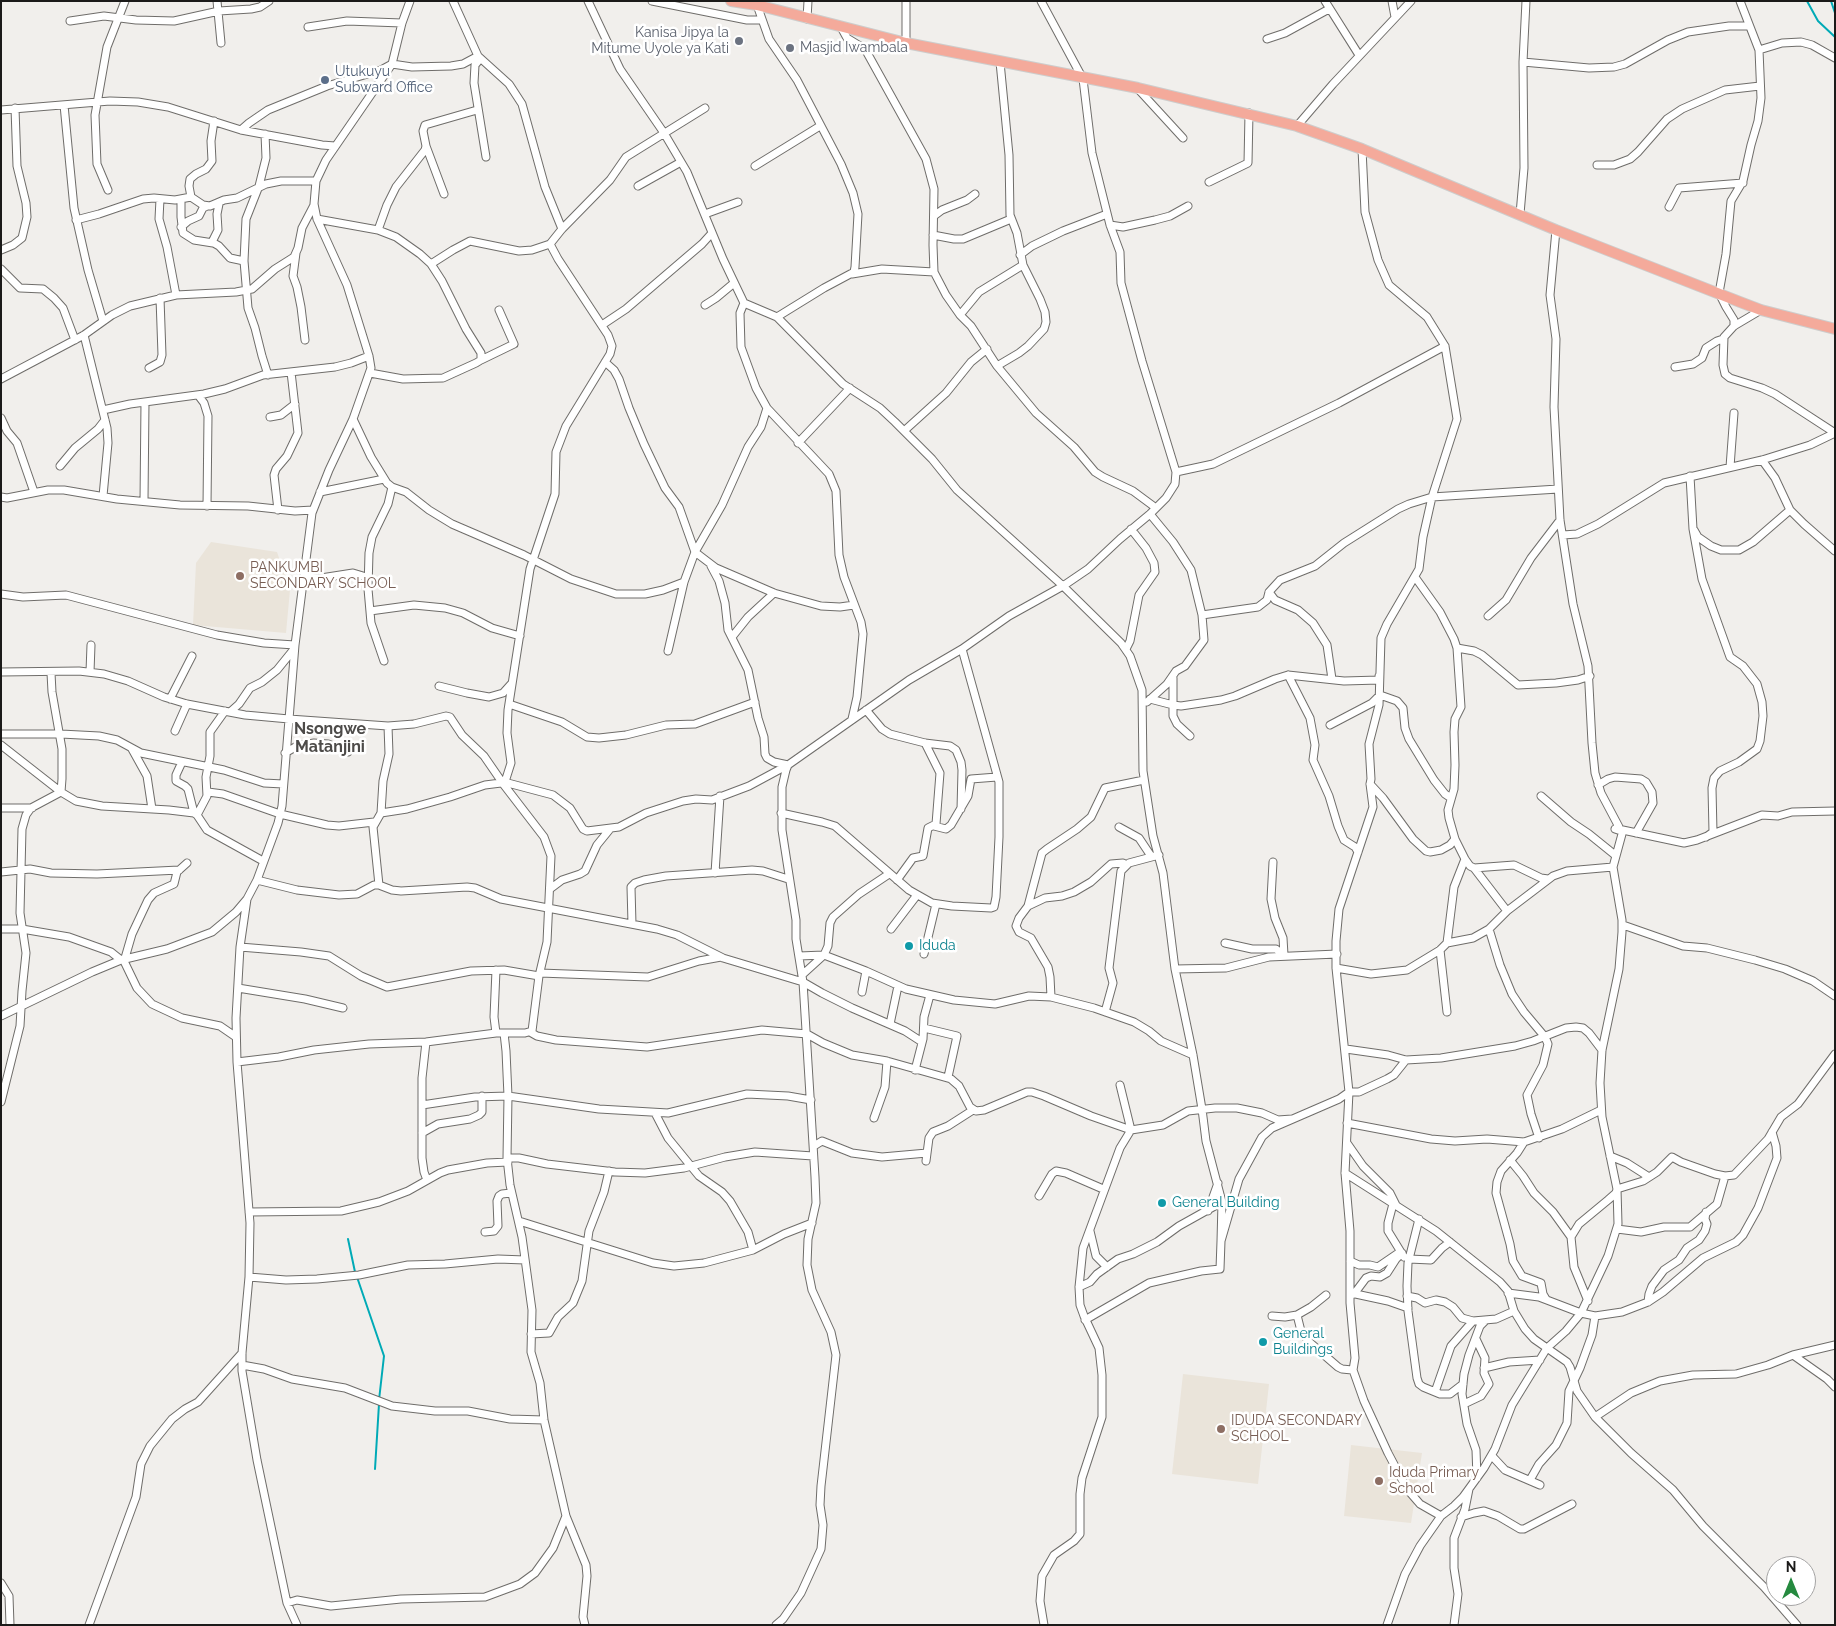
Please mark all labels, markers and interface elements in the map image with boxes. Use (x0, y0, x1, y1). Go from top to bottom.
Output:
place label: Kanisa Jipya la Mitume Uyole ya Kati (591, 25, 729, 58)
marker: Kanisa Jipya la Mitume Uyole ya Kati (733, 35, 745, 47)
place label: Masjid Iwambala (800, 40, 908, 56)
marker: Masjid Iwambala (784, 42, 796, 54)
place label: Utukuyu Subward Office (335, 64, 433, 96)
marker: Utukuyu Subward Office (319, 74, 331, 86)
place label: PANKUMBI SECONDARY SCHOOL (250, 560, 396, 592)
marker: PANKUMBI SECONDARY SCHOOL (234, 570, 246, 582)
district label: Nsongwe Matanjini (294, 719, 366, 757)
place label: Iduda (919, 938, 956, 954)
marker: Iduda (903, 940, 915, 952)
place label: General Building (1172, 1195, 1280, 1211)
marker: General Building (1156, 1197, 1168, 1209)
place label: General Buildings (1273, 1326, 1333, 1358)
marker: General Buildings (1257, 1336, 1269, 1348)
place label: IDUDA SECONDARY SCHOOL (1231, 1413, 1362, 1445)
marker: IDUDA SECONDARY SCHOOL (1215, 1423, 1227, 1435)
place label: Iduda Primary School (1389, 1465, 1479, 1498)
marker: Iduda Primary School (1373, 1475, 1385, 1487)
north arrow (1766, 1556, 1816, 1606)
text: N (1786, 1559, 1796, 1575)

